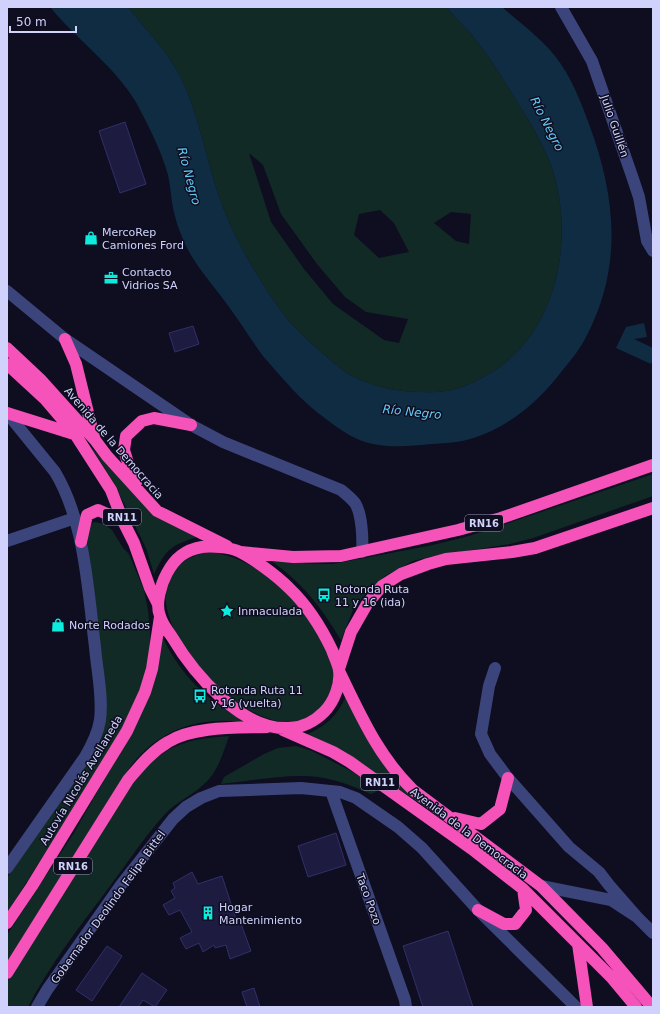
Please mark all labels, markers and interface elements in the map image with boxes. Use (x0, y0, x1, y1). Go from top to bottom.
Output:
scale bar (10, 8, 76, 34)
text: 50 m (16, 15, 47, 29)
street label: Julio Guillén (597, 92, 631, 159)
water label: Río Negro (527, 94, 567, 154)
water label: Río Negro (175, 146, 203, 206)
place label: MercoRep Camiones Ford (102, 226, 184, 252)
shop icon: MercoRep Camiones Ford (83, 230, 99, 246)
place label: Contacto Vidrios SA (122, 266, 178, 292)
office icon: Contacto Vidrios SA (103, 270, 119, 286)
street label: Avenida de la Democracia (62, 385, 166, 502)
water label: Río Negro (382, 402, 442, 422)
road number: RN11 (103, 509, 141, 525)
road number: RN16 (465, 515, 503, 531)
place label: Rotonda Ruta 11 y 16 (ida) (335, 583, 409, 609)
bus stop icon: Rotonda Ruta 11 y 16 (ida) (316, 587, 332, 603)
place icon: Inmaculada (219, 603, 235, 619)
place label: Inmaculada (238, 605, 302, 618)
shop icon: Norte Rodados (50, 617, 66, 633)
place label: Norte Rodados (69, 619, 150, 632)
place label: Rotonda Ruta 11 y 16 (vuelta) (211, 684, 303, 710)
bus stop icon: Rotonda Ruta 11 y 16 (vuelta) (192, 688, 208, 704)
street label: Autovía Nicolás Avellaneda (38, 713, 125, 847)
road number: RN11 (361, 774, 399, 790)
street label: Avenida de la Democracia (407, 785, 530, 882)
street label: Gobernador Deolindo Felipe Bittel (48, 828, 168, 986)
road number: RN16 (54, 858, 92, 874)
street label: Taco Pozo (353, 871, 384, 927)
place label: Hogar Mantenimiento (219, 901, 302, 927)
building icon: Hogar Mantenimiento (200, 905, 216, 921)

